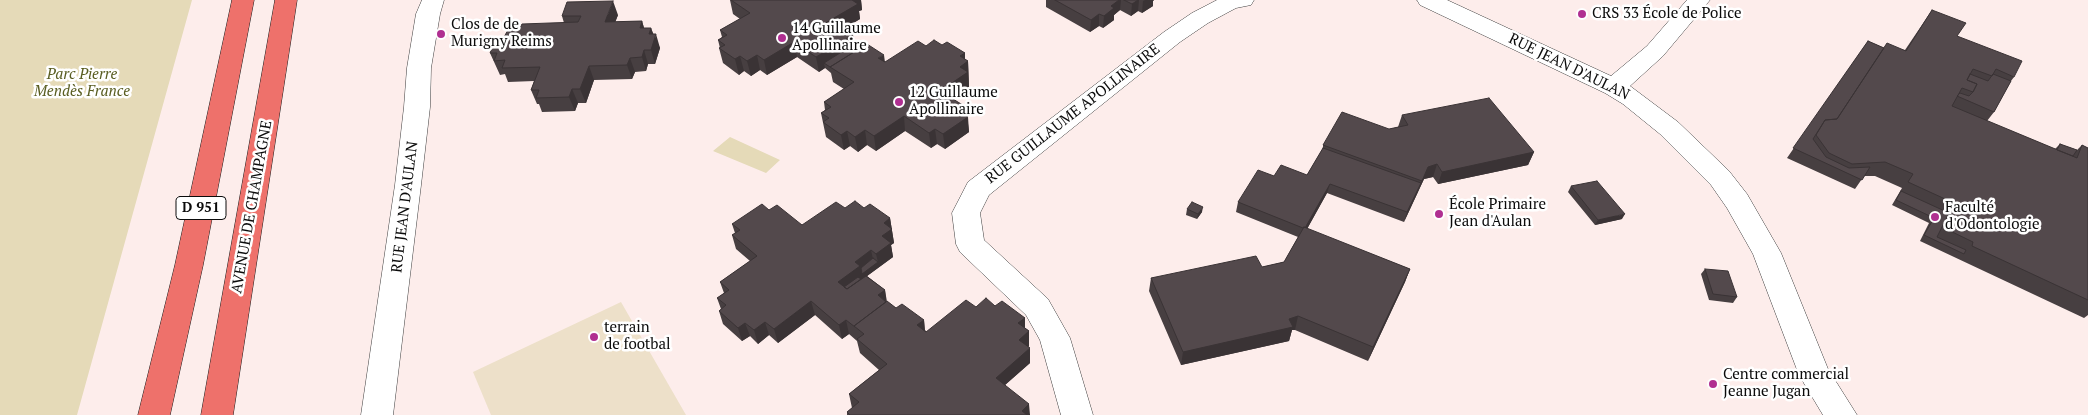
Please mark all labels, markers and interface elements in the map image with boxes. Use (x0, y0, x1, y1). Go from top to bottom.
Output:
place label: CRS 33 École de Police (1592, 5, 1742, 23)
marker: CRS 33 École de Police (1576, 8, 1588, 20)
place label: Clos de de Murigny Reims (451, 16, 552, 51)
place label: 14 Guillaume Apollinaire (792, 20, 881, 55)
marker: Clos de de Murigny Reims (435, 28, 447, 40)
street label: RUE JEAN D'AULAN (1506, 30, 1632, 104)
marker: 14 Guillaume Apollinaire (776, 32, 788, 44)
street label: RUE GUILLAUME APOLLINAIRE (982, 40, 1164, 188)
park label: Parc Pierre Mendès France (34, 66, 130, 101)
place label: 12 Guillaume Apollinaire (909, 84, 998, 119)
marker: 12 Guillaume Apollinaire (893, 96, 905, 108)
street label: AVENUE DE CHAMPAGNE (228, 119, 276, 295)
street label: RUE JEAN D'AULAN (388, 140, 422, 274)
place label: École Primaire Jean d'Aulan (1449, 196, 1546, 231)
road number: D 951 (176, 197, 226, 220)
place label: Faculté d'Odontologie (1945, 199, 2040, 234)
marker: École Primaire Jean d'Aulan (1433, 208, 1445, 220)
marker: Faculté d'Odontologie (1929, 211, 1941, 223)
place label: terrain de footbal (604, 319, 671, 354)
marker: terrain de footbal (588, 331, 600, 343)
place label: Centre commercial Jeanne Jugan (1723, 366, 1849, 401)
marker: Centre commercial Jeanne Jugan (1707, 378, 1719, 390)

